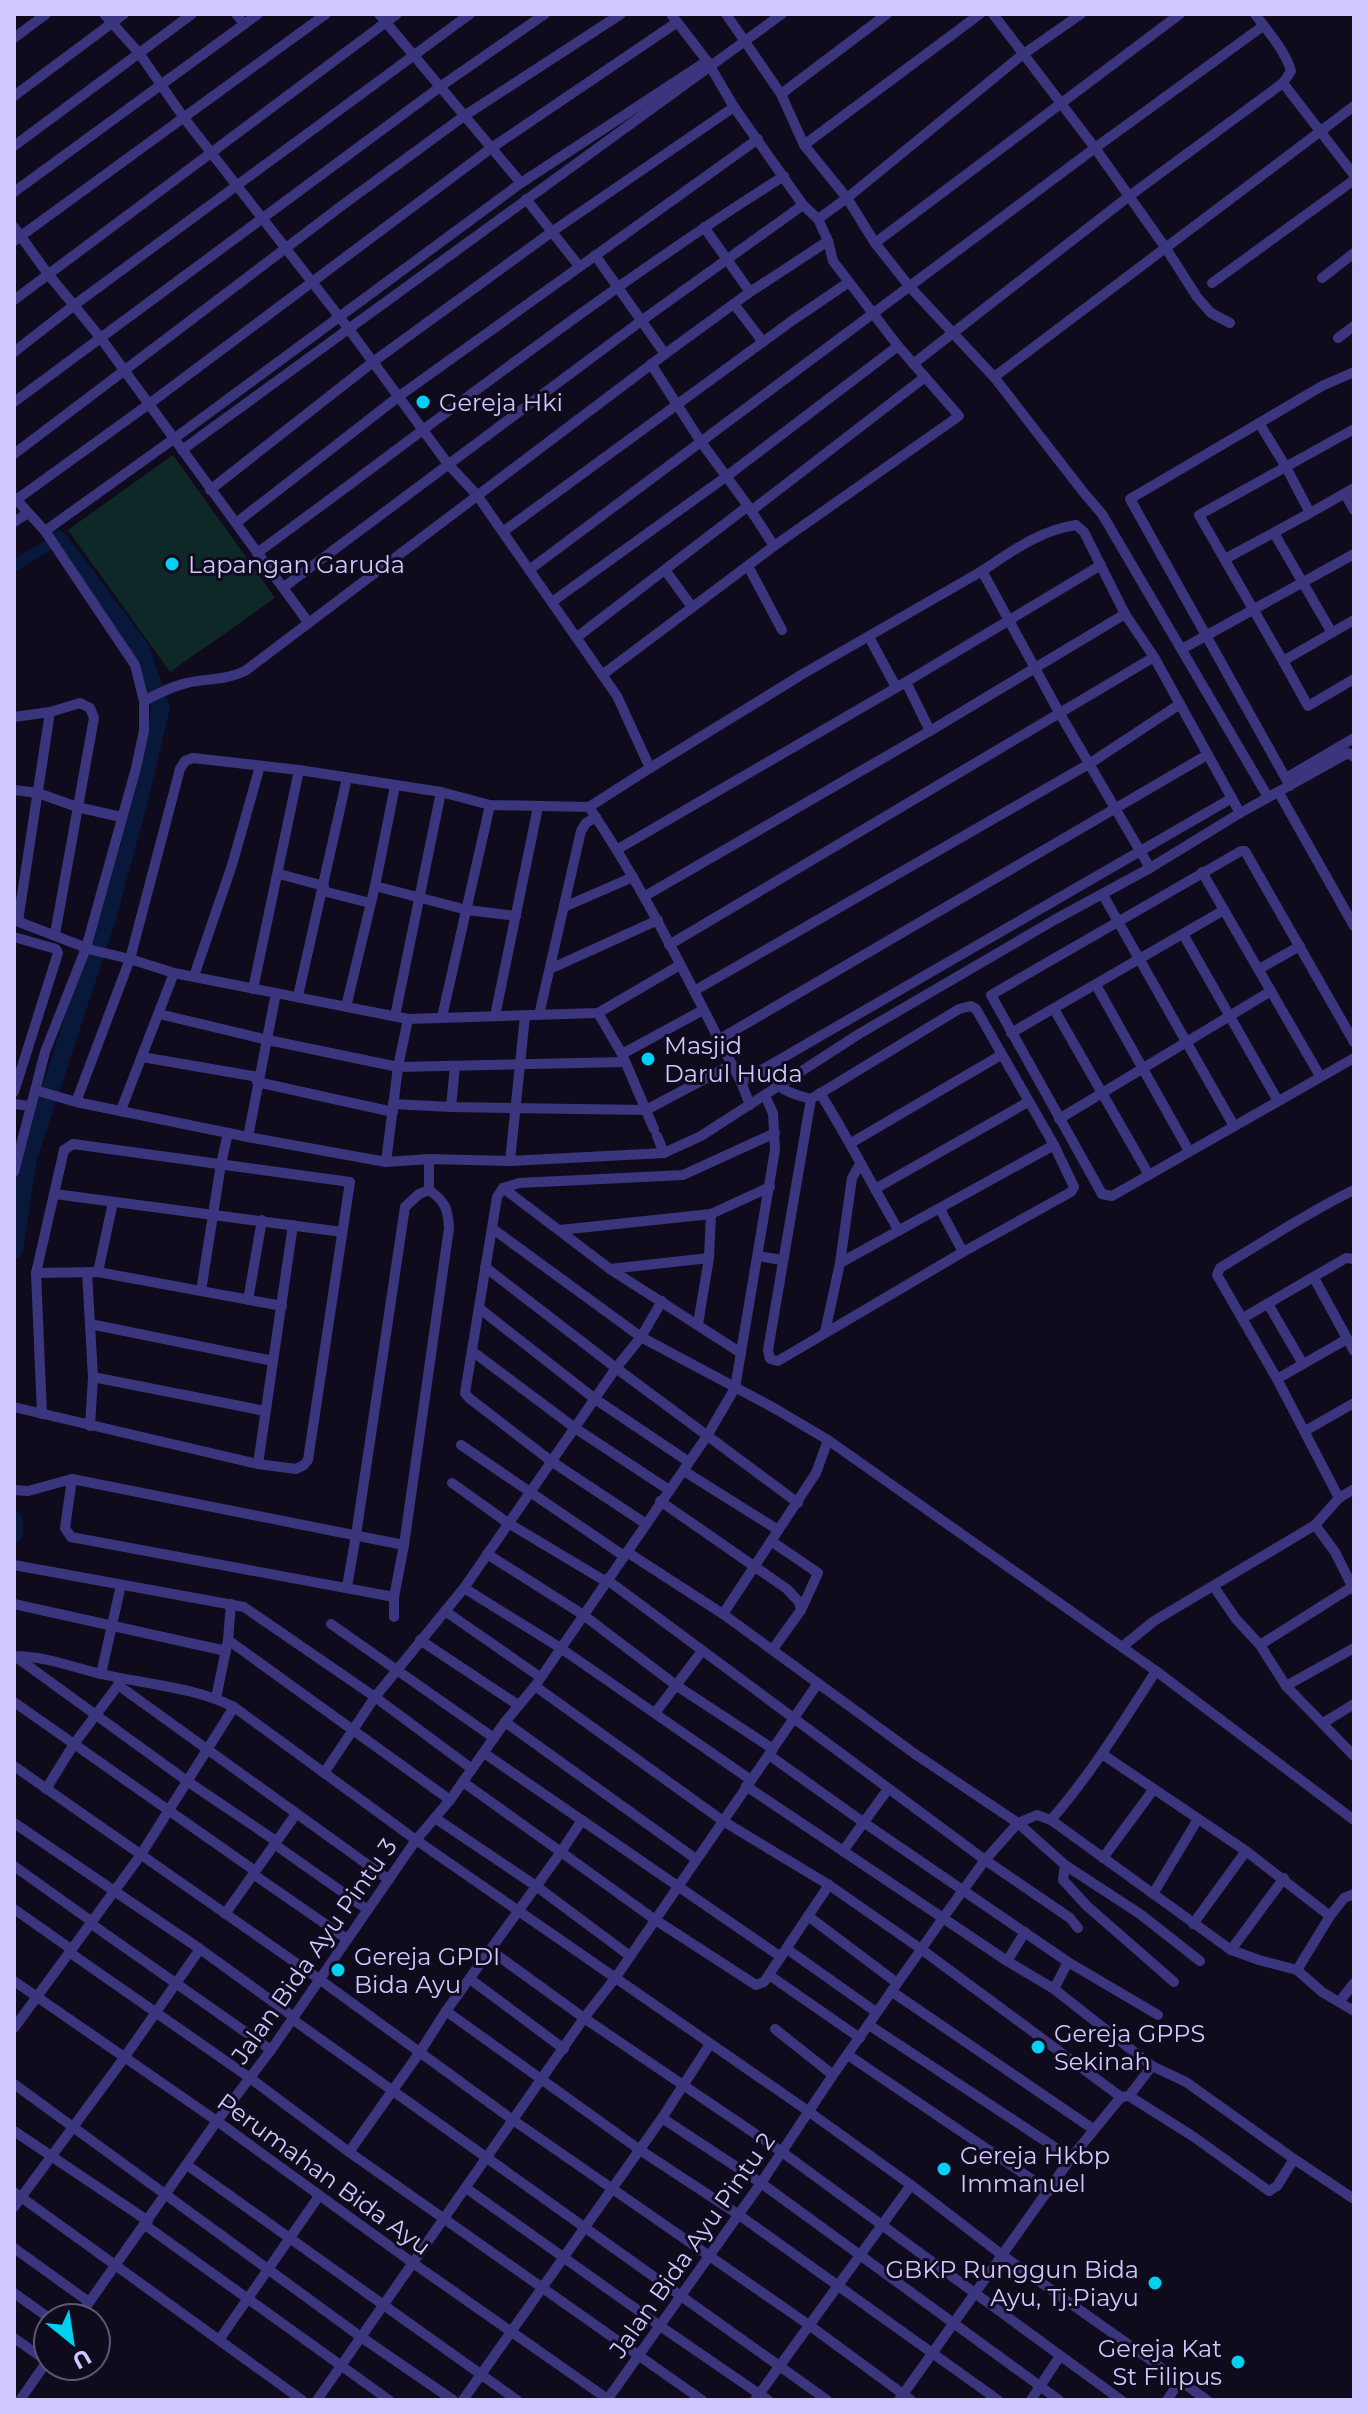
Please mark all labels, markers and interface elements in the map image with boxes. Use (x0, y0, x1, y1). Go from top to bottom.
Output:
place label: Gereja Hki (439, 388, 563, 417)
marker: Gereja Hki (414, 393, 432, 411)
place label: Lapangan Garuda (188, 550, 405, 579)
marker: Lapangan Garuda (163, 555, 181, 573)
place label: Masjid Darul Huda (664, 1031, 803, 1088)
marker: Masjid Darul Huda (639, 1050, 657, 1068)
street label: Jalan Bida Ayu Pintu 3 (225, 1833, 403, 2070)
place label: Gereja GPDI Bida Ayu (354, 1942, 500, 1999)
marker: Gereja GPDI Bida Ayu (329, 1961, 347, 1979)
place label: Gereja GPPS Sekinah (1054, 2019, 1205, 2076)
marker: Gereja GPPS Sekinah (1029, 2038, 1047, 2056)
street label: Perumahan Bida Ayu (212, 2087, 436, 2261)
street label: Jalan Bida Ayu Pintu 2 (603, 2127, 781, 2364)
place label: Gereja Hkbp Immanuel (960, 2141, 1110, 2198)
marker: Gereja Hkbp Immanuel (935, 2160, 953, 2178)
place label: GBKP Runggun Bida Ayu, Tj.Piayu (886, 2255, 1139, 2312)
marker: GBKP Runggun Bida Ayu, Tj.Piayu (1146, 2274, 1164, 2292)
north arrow (32, 2302, 112, 2382)
place label: Gereja Kat St Filipus (1098, 2334, 1222, 2391)
text: U (67, 2343, 96, 2375)
marker: Gereja Kat St Filipus (1229, 2353, 1247, 2371)

